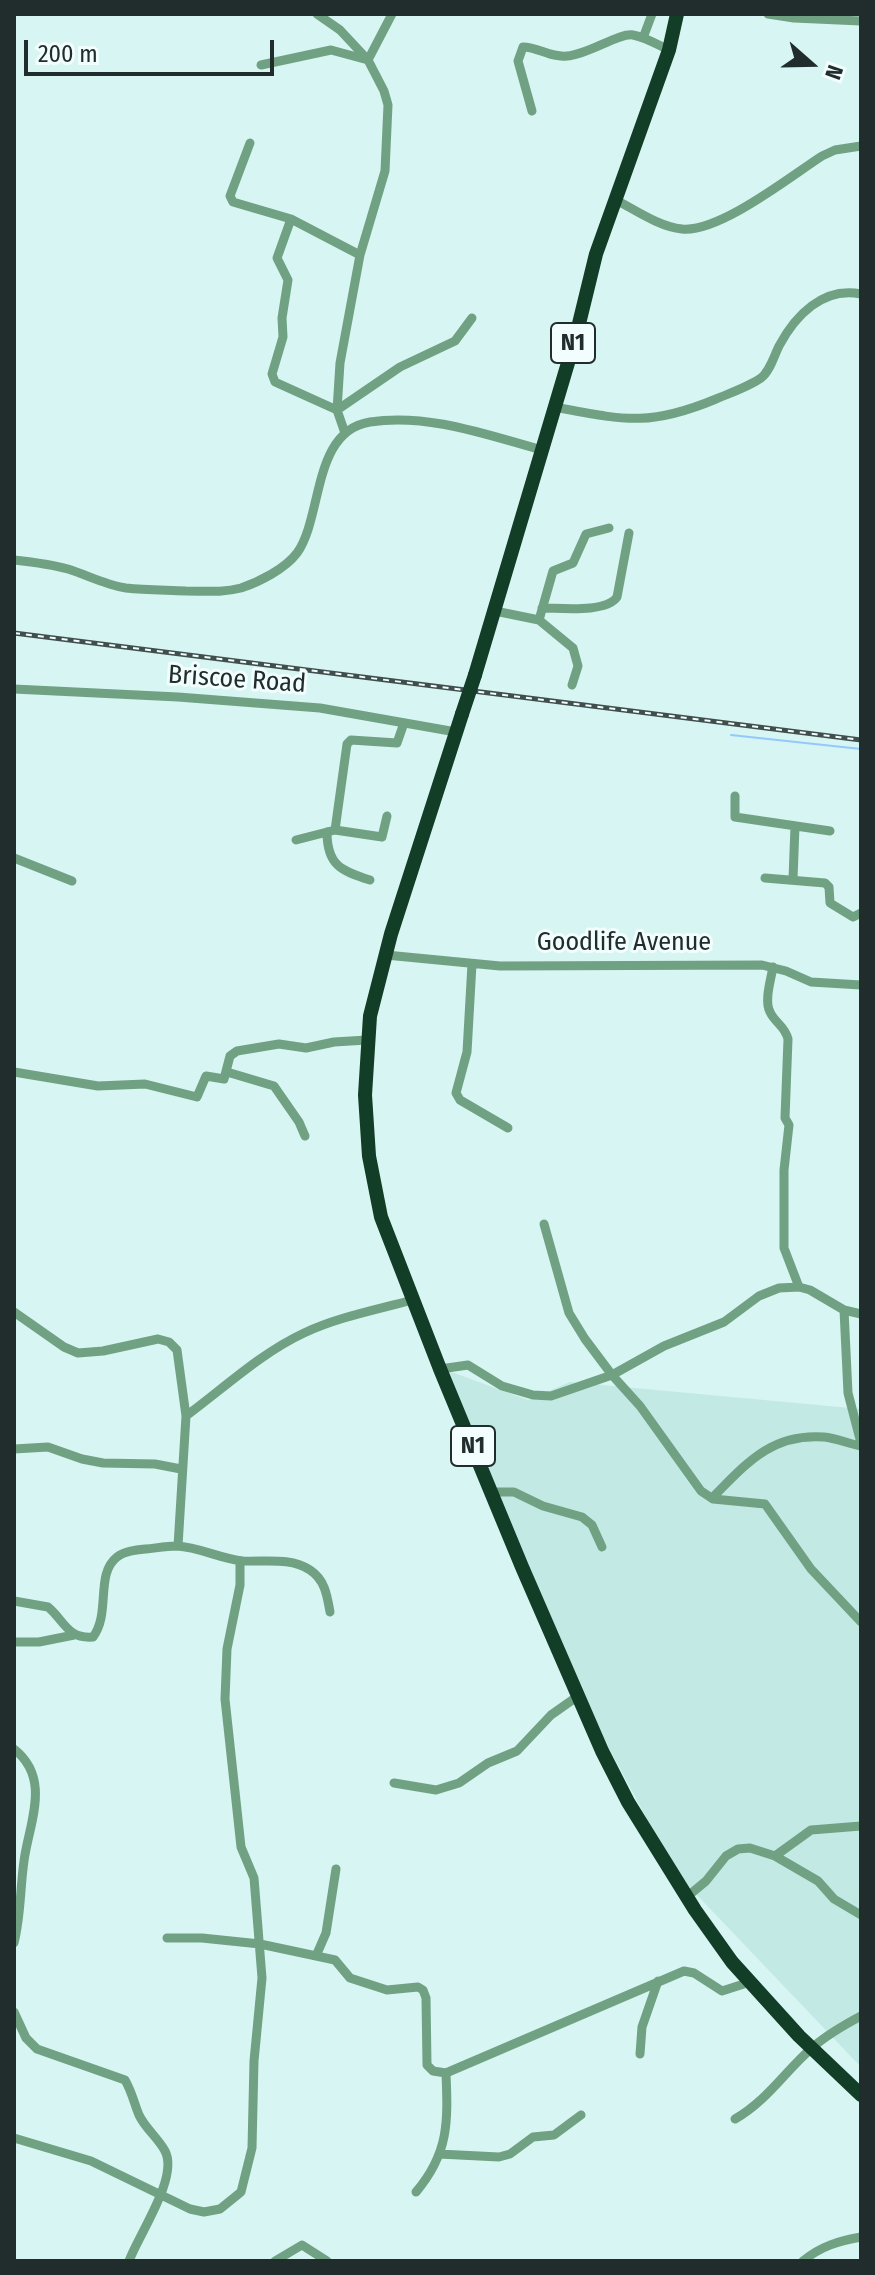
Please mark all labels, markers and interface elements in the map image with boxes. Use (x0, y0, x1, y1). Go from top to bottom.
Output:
scale bar (28, 24, 278, 74)
north arrow (771, 24, 851, 104)
text: 200 m (38, 40, 98, 68)
text: N (819, 62, 849, 83)
road number: N1 (551, 323, 595, 363)
street label: Briscoe Road (167, 660, 307, 700)
street label: Goodlife Avenue (537, 927, 711, 959)
road number: N1 (451, 1426, 495, 1466)

